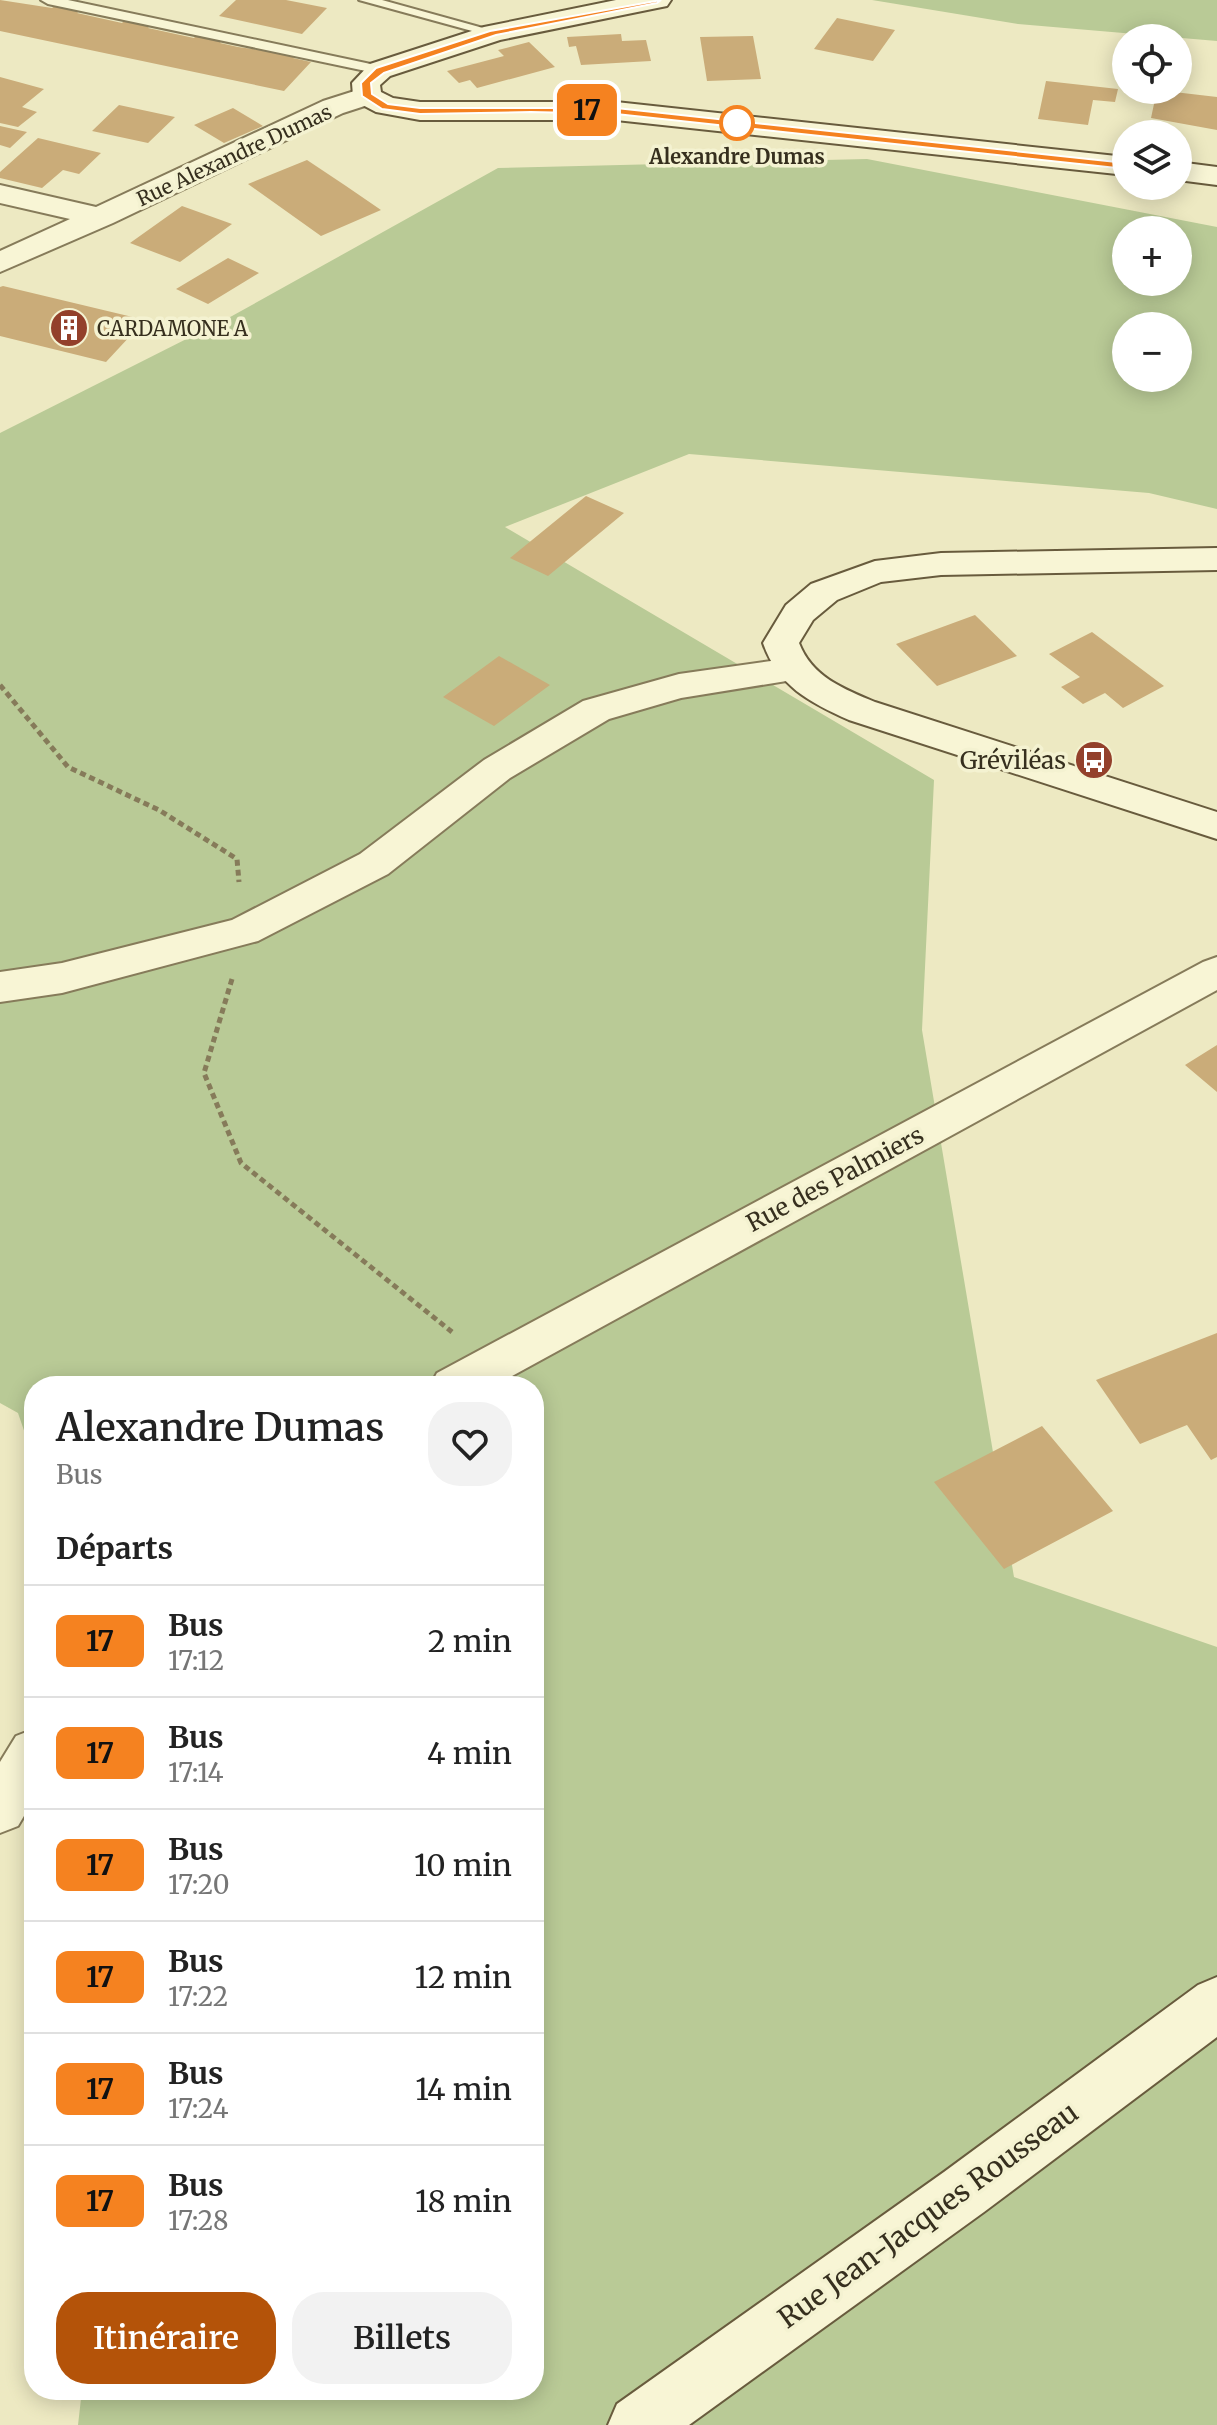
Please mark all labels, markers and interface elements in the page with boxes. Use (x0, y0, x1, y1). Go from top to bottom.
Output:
map controls (1112, 24, 1192, 392)
button: locate (1112, 24, 1192, 104)
line badge: 17 (551, 84, 623, 136)
text: 17 (573, 92, 601, 128)
street label: Rue Alexandre Dumas (133, 99, 335, 211)
marker: Alexandre Dumas (720, 106, 754, 140)
button: layers (1112, 120, 1192, 200)
place label: Alexandre Dumas (648, 144, 825, 169)
button: + (1112, 216, 1192, 296)
building icon: CARDAMONE A (48, 307, 90, 349)
button: − (1112, 312, 1192, 392)
place label: CARDAMONE A (97, 316, 249, 341)
bus stop icon: Gréviléas (1073, 739, 1115, 781)
place label: Gréviléas (960, 745, 1066, 776)
street label: Rue des Palmiers (741, 1119, 929, 1239)
button: heart (428, 1402, 512, 1486)
text: Alexandre Dumas (56, 1404, 384, 1451)
text: Bus (56, 1458, 102, 1491)
text: Départs (56, 1529, 173, 1567)
text: Bus (168, 1606, 224, 1644)
text: 2 min (428, 1622, 512, 1660)
text: 17 (86, 1623, 114, 1659)
text: 17:12 (168, 1644, 224, 1677)
text: Bus (168, 1718, 224, 1756)
text: 4 min (427, 1734, 512, 1772)
text: 17 (86, 1735, 114, 1771)
text: 17:14 (168, 1756, 224, 1789)
text: Bus (168, 1830, 224, 1868)
text: 10 min (414, 1846, 512, 1884)
text: 17 (86, 1847, 114, 1883)
text: 17:20 (168, 1868, 230, 1901)
text: Bus (168, 1942, 224, 1980)
text: 12 min (415, 1958, 512, 1996)
text: 17 (86, 1959, 114, 1995)
text: 17:22 (168, 1980, 228, 2013)
text: Bus (168, 2054, 224, 2092)
text: 14 min (415, 2070, 512, 2108)
text: 17 (86, 2071, 114, 2107)
text: 17:24 (168, 2092, 229, 2125)
street label: Rue Jean-Jacques Rousseau (771, 2094, 1085, 2336)
text: Bus (168, 2166, 224, 2204)
text: 18 min (415, 2182, 512, 2220)
text: 17 (86, 2183, 114, 2219)
text: 17:28 (168, 2204, 228, 2237)
button: Itinéraire (56, 2292, 276, 2384)
button: Billets (292, 2292, 512, 2384)

